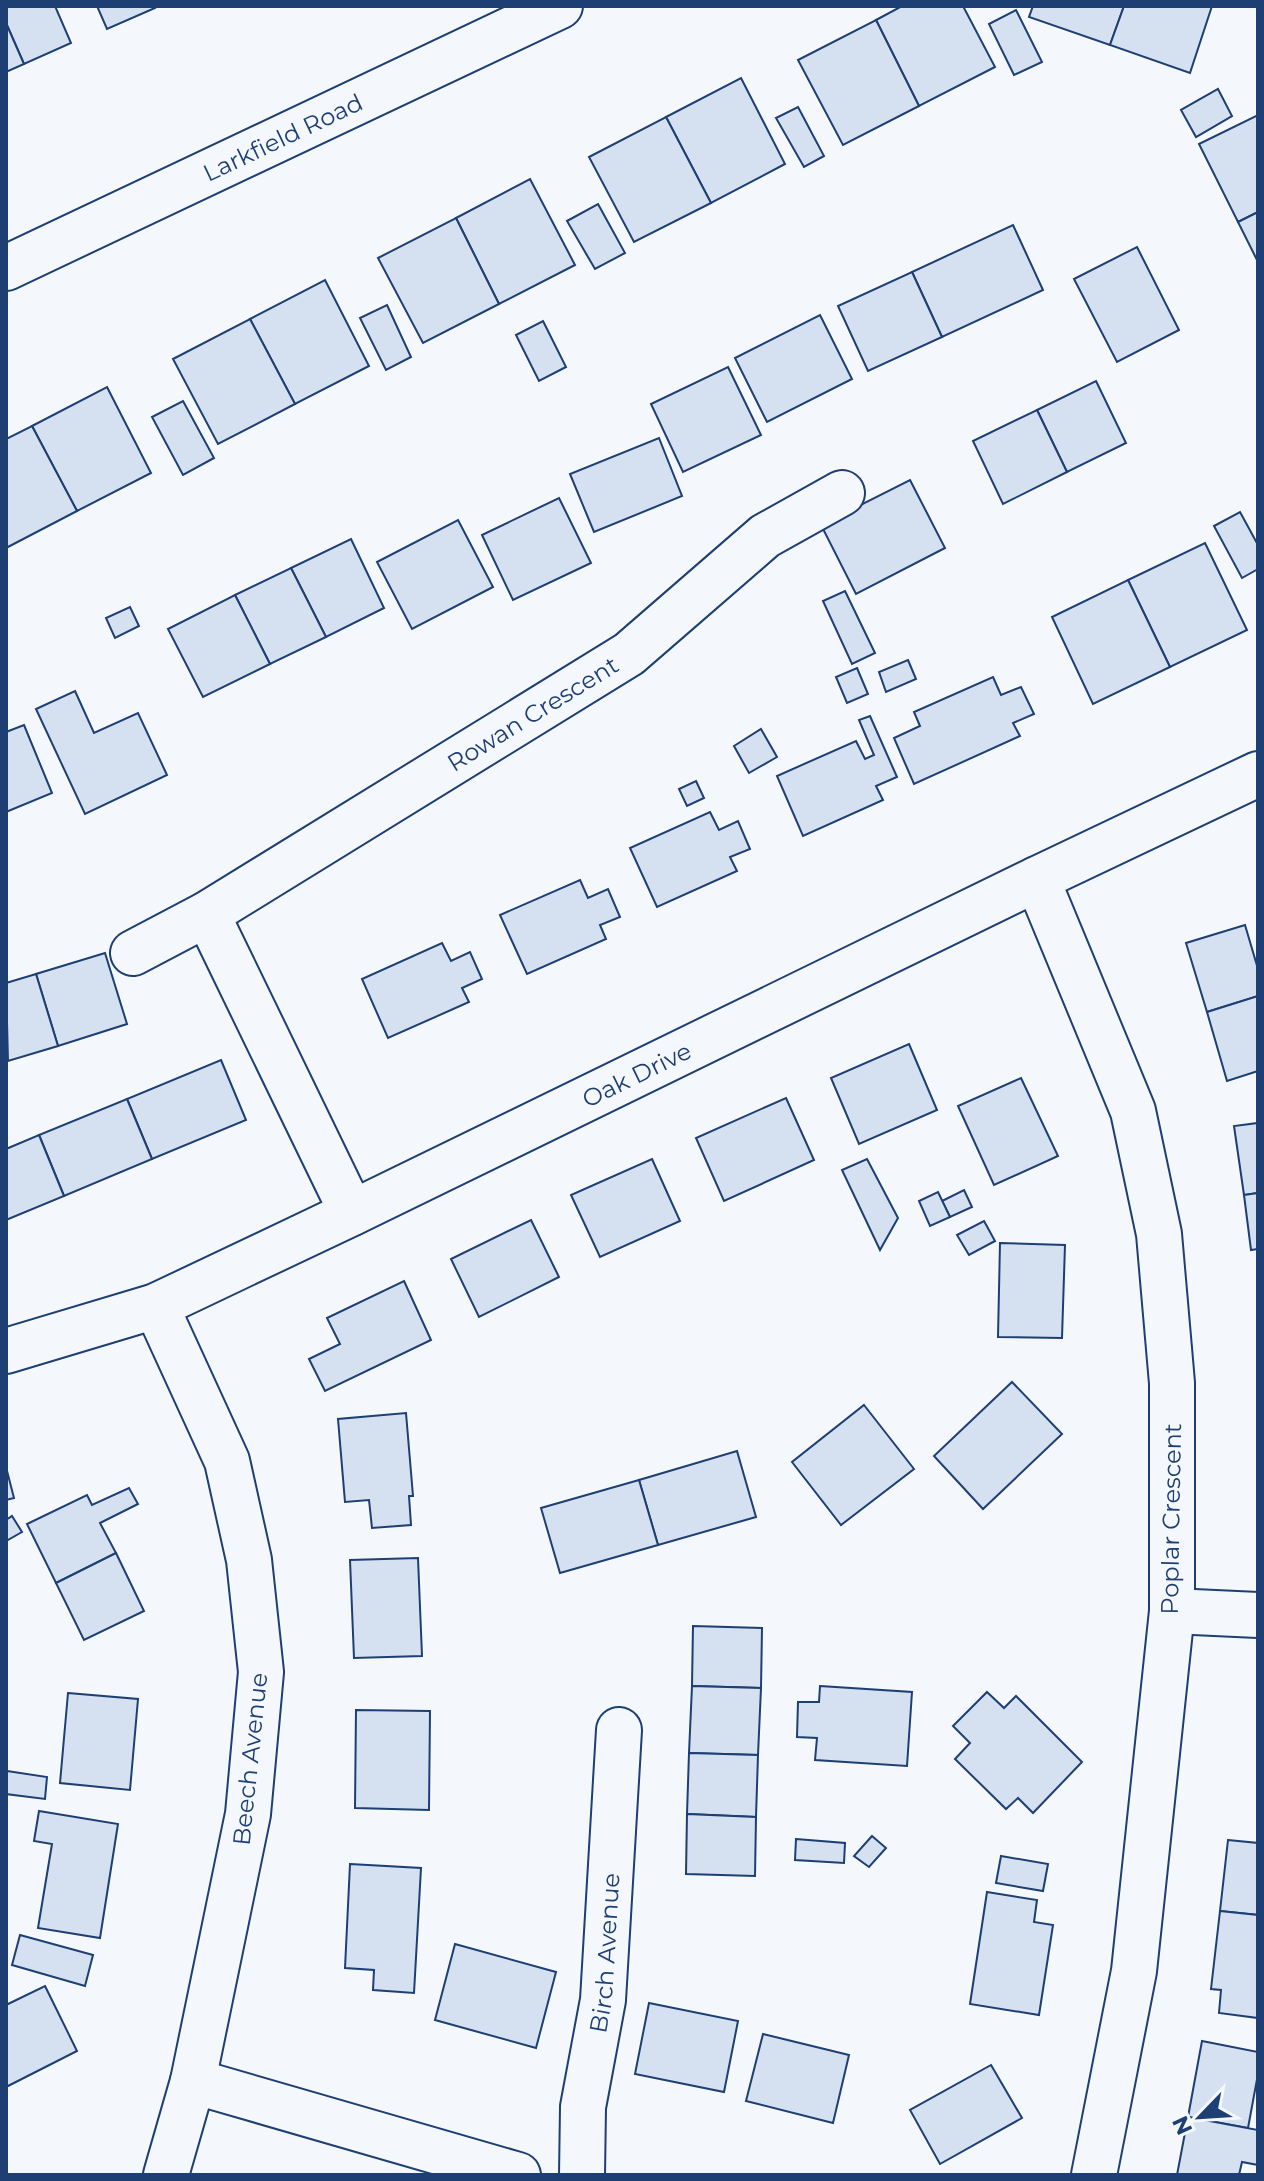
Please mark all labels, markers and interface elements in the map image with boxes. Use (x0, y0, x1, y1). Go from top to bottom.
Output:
street label: Larkfield Road (198, 87, 367, 187)
street label: Rowan Crescent (442, 650, 624, 777)
street label: Oak Drive (577, 1035, 696, 1113)
street label: Poplar Crescent (1155, 1423, 1187, 1615)
street label: Beech Avenue (227, 1671, 273, 1847)
street label: Birch Avenue (583, 1872, 625, 2035)
north arrow (1160, 2077, 1240, 2157)
text: N (1166, 2111, 1198, 2139)

